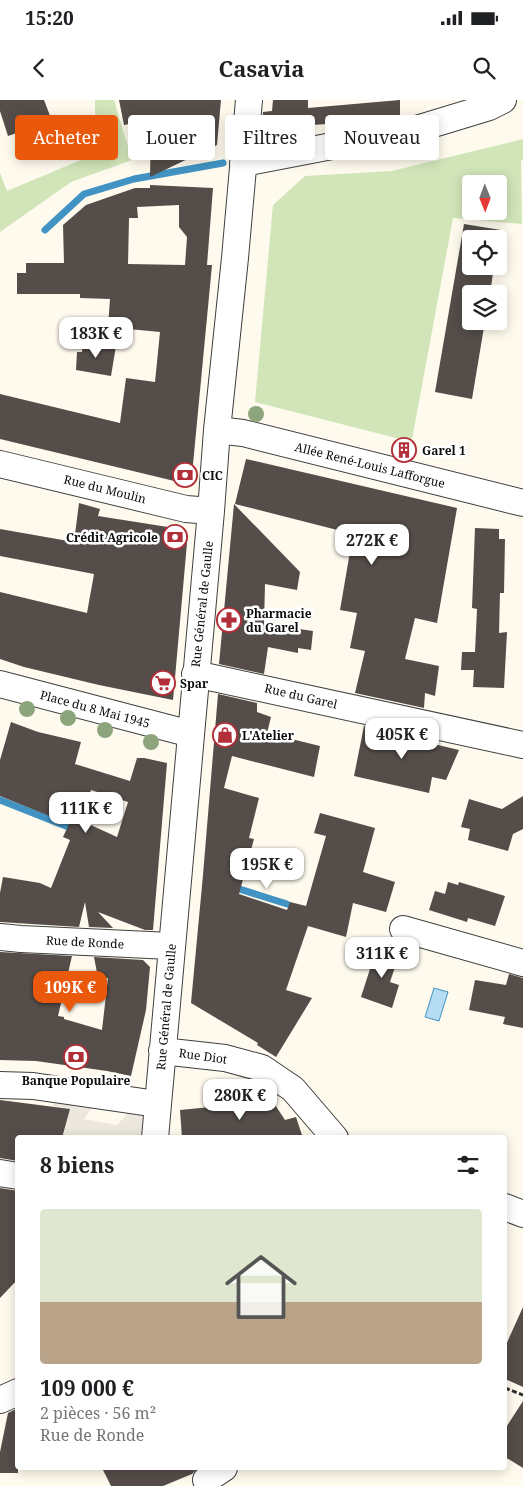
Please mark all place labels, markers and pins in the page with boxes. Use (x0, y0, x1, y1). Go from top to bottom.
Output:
pin: 183K € (55, 316, 137, 359)
building icon: Garel 1 (391, 437, 417, 463)
place label: Garel 1 (422, 442, 466, 459)
bank icon: CIC (172, 462, 198, 488)
place label: CIC (202, 467, 223, 484)
bank icon: Crédit Agricole (162, 524, 188, 550)
pin: 272K € (331, 524, 413, 566)
place label: Crédit Agricole (66, 529, 158, 546)
place label: Pharmacie du Garel (246, 605, 312, 636)
pharmacy icon: Pharmacie du Garel (216, 607, 242, 633)
supermarket icon: Spar (150, 670, 176, 696)
place label: Spar (180, 675, 209, 692)
pin: 405K € (361, 718, 443, 760)
shop icon: L'Atelier (212, 722, 238, 748)
place label: L'Atelier (242, 727, 295, 744)
pin: 111K € (45, 792, 127, 834)
pin: 195K € (226, 848, 308, 890)
pin: 311K € (341, 936, 423, 979)
pin: 109K € (29, 970, 111, 1013)
bank icon: Banque Populaire (63, 1044, 89, 1070)
place label: Banque Populaire (22, 1072, 130, 1089)
pin: 280K € (199, 1078, 281, 1121)

